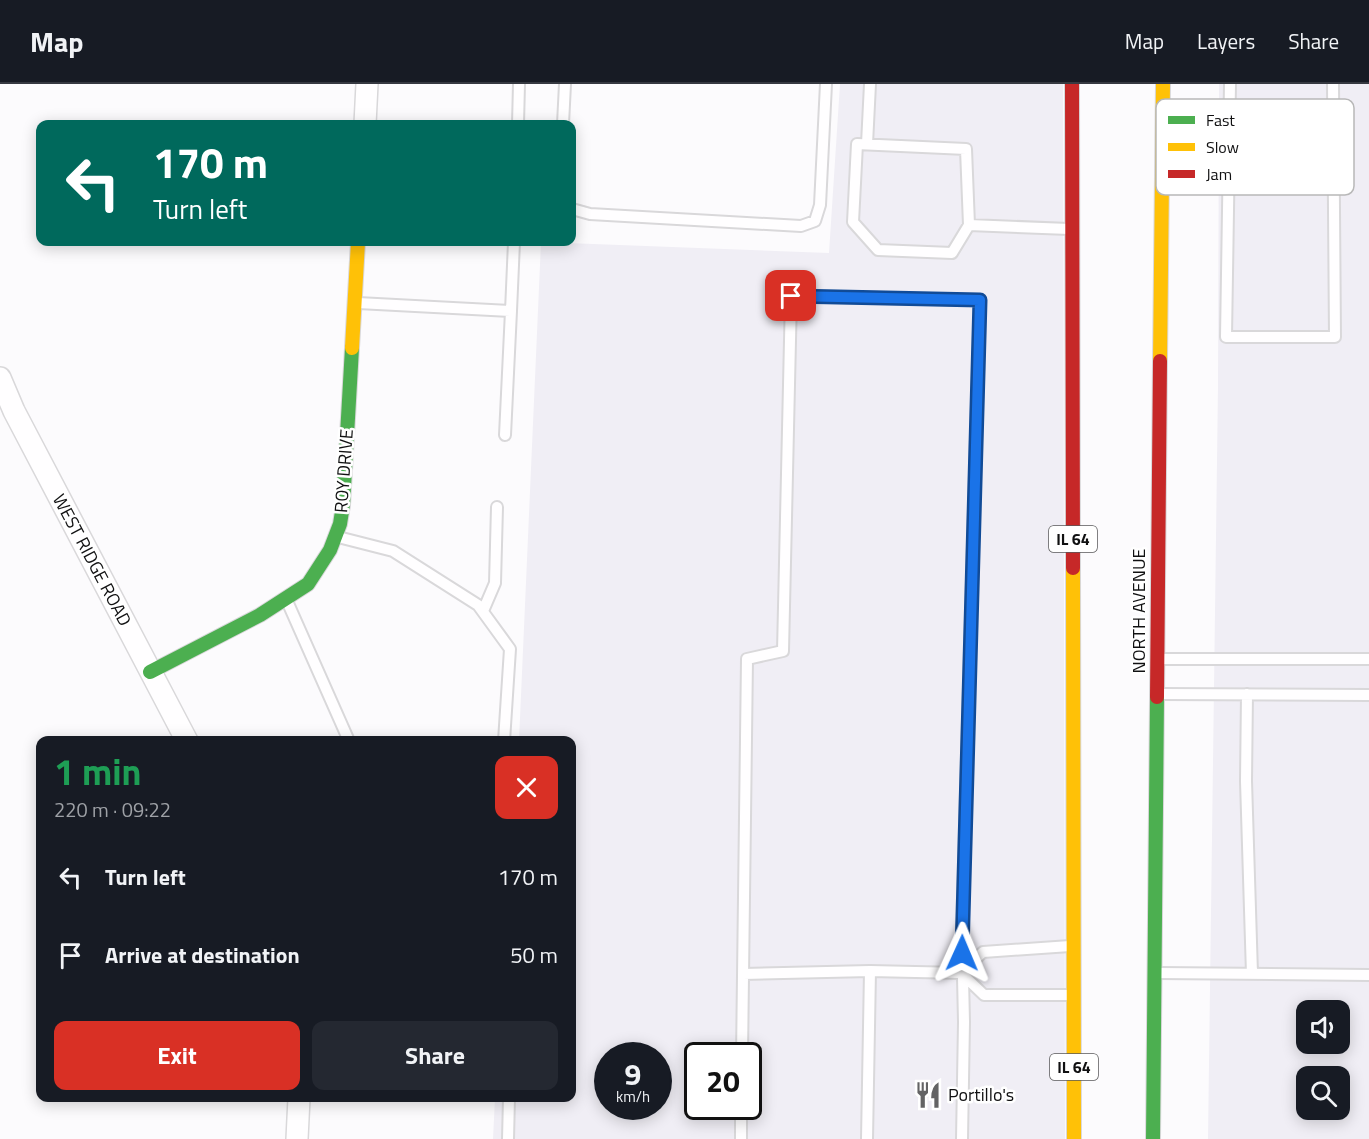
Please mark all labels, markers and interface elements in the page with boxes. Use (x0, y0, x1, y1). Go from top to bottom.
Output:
text: Map (30, 20, 84, 63)
text: Map (1125, 25, 1164, 57)
text: Layers (1197, 25, 1255, 57)
text: Share (1288, 25, 1339, 57)
legend (1156, 99, 1354, 195)
text: Fast (1206, 108, 1235, 132)
text: 170 m (153, 130, 268, 194)
text: Slow (1206, 135, 1239, 159)
icon: left (54, 144, 132, 222)
text: Jam (1206, 162, 1232, 186)
text: Turn left (153, 188, 247, 229)
pin (765, 270, 816, 321)
icon: arrive (774, 279, 807, 312)
street label: ROY DRIVE (327, 428, 360, 514)
street label: WEST RIDGE ROAD (46, 489, 139, 631)
road number: IL 64 (1049, 526, 1097, 552)
street label: NORTH AVENUE (1125, 549, 1152, 673)
text: 1 min (54, 744, 141, 799)
button: close (495, 756, 558, 819)
text: 220 m · 09:22 (54, 794, 171, 825)
text: Turn left (105, 860, 186, 894)
text: 170 m (498, 860, 558, 894)
icon: left (54, 861, 87, 894)
position arrow (930, 921, 994, 985)
text: Arrive at destination (105, 938, 300, 972)
text: 50 m (510, 938, 558, 972)
icon: arrive (54, 939, 87, 972)
map controls (1296, 1000, 1350, 1120)
button: sound (1296, 1000, 1350, 1054)
button: Exit (54, 1021, 300, 1090)
button: Share (312, 1021, 558, 1090)
speed limit sign: 20 (684, 1042, 762, 1120)
text: 9 (625, 1051, 641, 1097)
road number: IL 64 (1050, 1054, 1098, 1080)
button: search (1296, 1066, 1350, 1120)
restaurant icon: Portillo's (913, 1080, 943, 1110)
place label: Portillo's (948, 1081, 1014, 1108)
text: km/h (616, 1085, 650, 1108)

